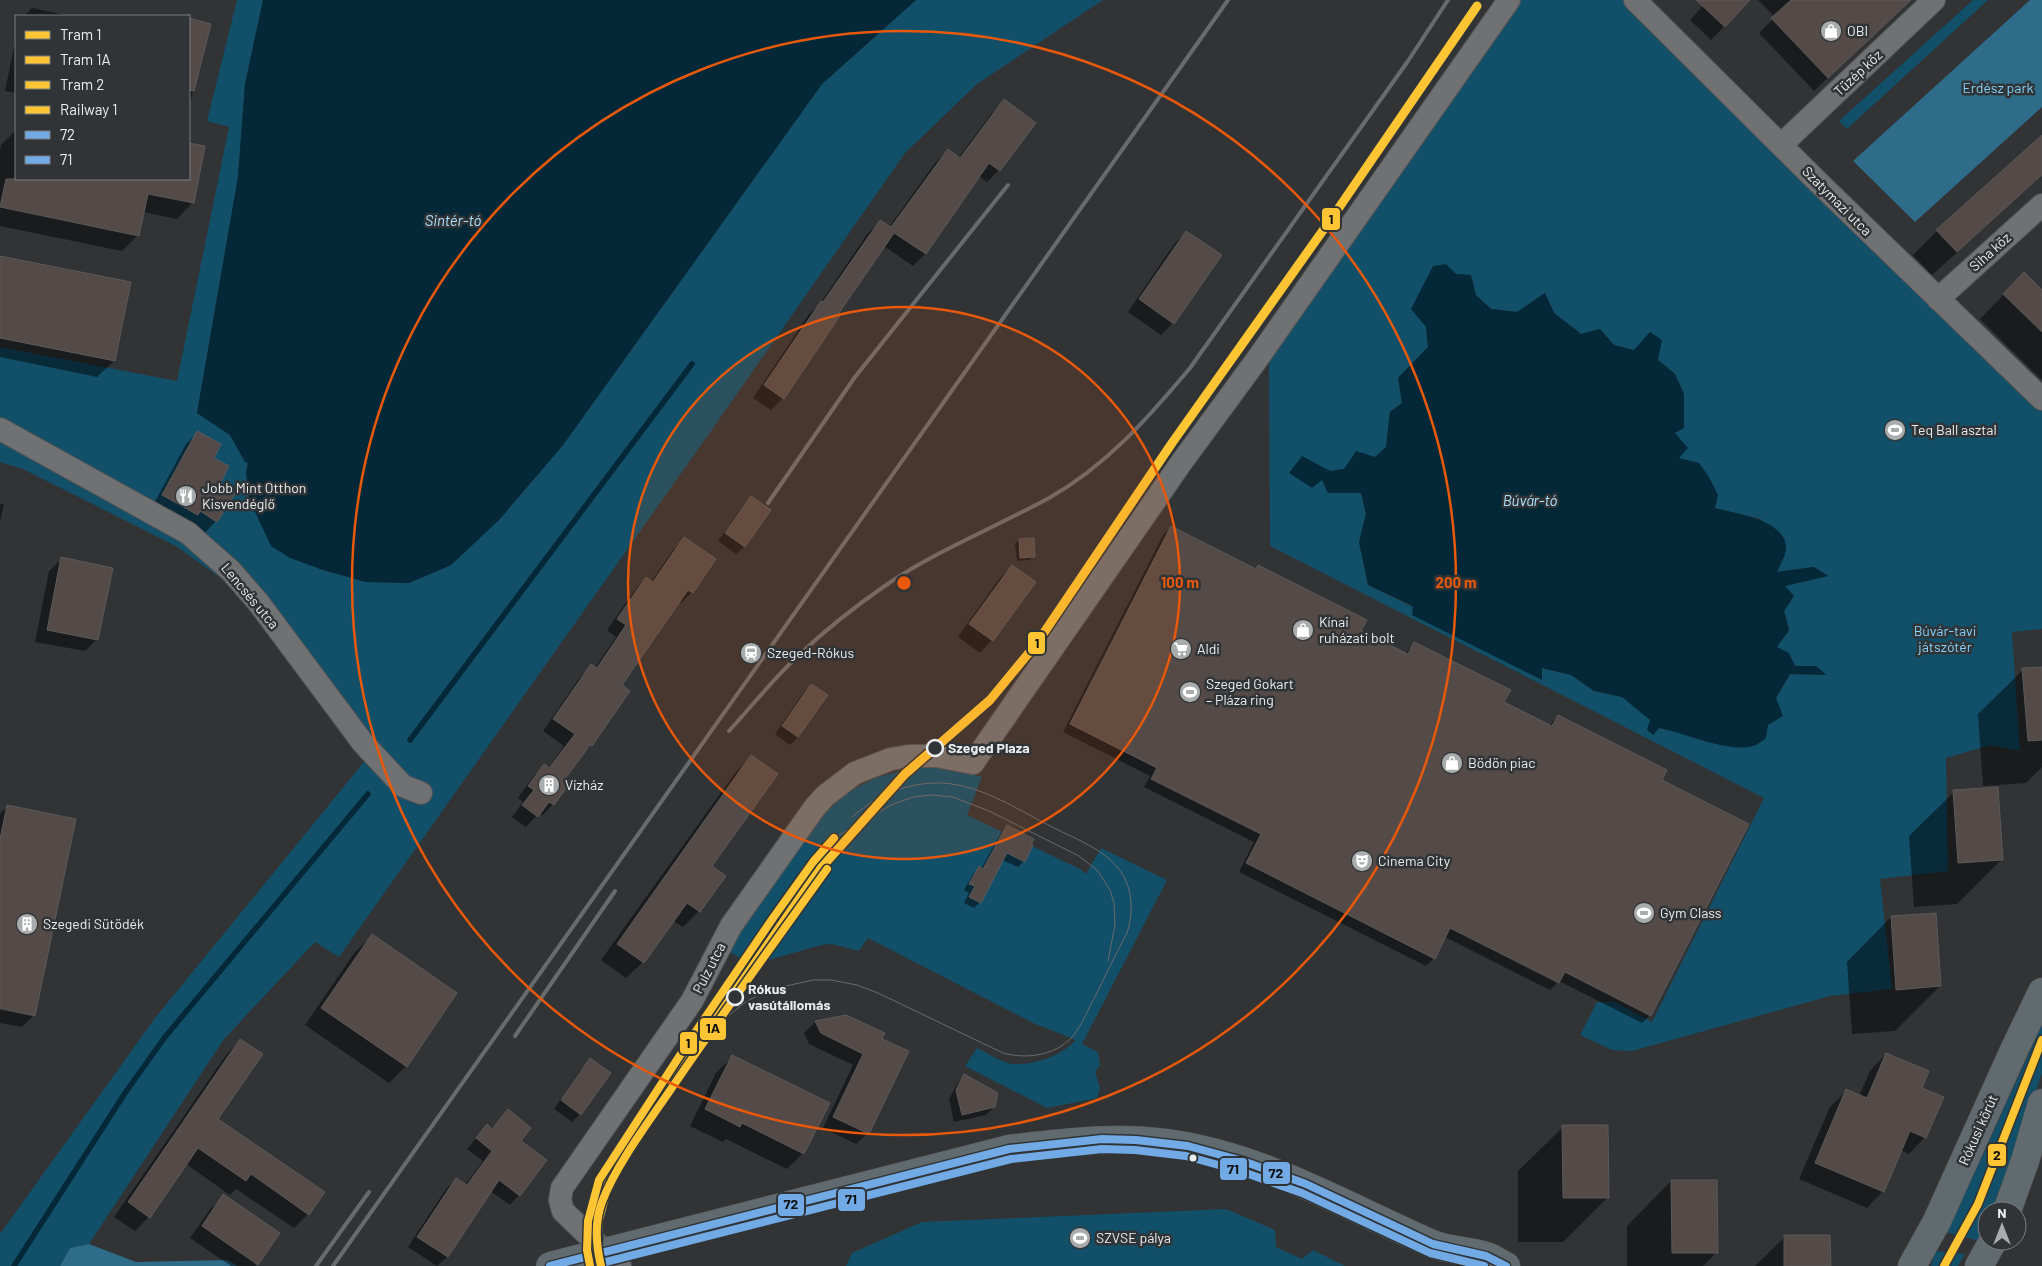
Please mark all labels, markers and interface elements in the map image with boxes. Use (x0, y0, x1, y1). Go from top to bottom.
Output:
legend (15, 15, 190, 180)
shop icon: OBI (1819, 19, 1843, 43)
place label: OBI (1847, 22, 1868, 39)
text: Tram 1 (60, 25, 102, 43)
street label: Tüzép köz (1830, 46, 1885, 99)
text: Tram 1A (60, 50, 111, 68)
text: Tram 2 (60, 75, 104, 93)
park label: Erdész park (1962, 79, 2034, 96)
text: Railway 1 (60, 100, 118, 118)
text: 72 (60, 125, 75, 143)
text: 71 (60, 150, 72, 168)
street label: Szatymazi utca (1799, 162, 1876, 239)
line badge: 1 (1321, 207, 1341, 231)
text: 1 (1329, 210, 1334, 227)
water label: Sintér-tó (425, 211, 482, 229)
street label: Siha köz (1965, 229, 2014, 275)
sports icon: Teq Ball asztal (1883, 418, 1907, 442)
place label: Teq Ball asztal (1911, 421, 1997, 438)
place label: Jobb Mint Otthon Kisvendéglő (202, 479, 306, 512)
restaurant icon: Jobb Mint Otthon Kisvendéglő (174, 484, 198, 508)
water label: Búvár-tó (1503, 491, 1558, 509)
street label: Lencsés utca (218, 559, 283, 632)
text: 100 m (1161, 573, 1199, 591)
text: 200 m (1435, 573, 1477, 591)
centre of rings (895, 574, 913, 592)
place label: Kínai ruházati bolt (1319, 613, 1395, 646)
shop icon: Kínai ruházati bolt (1291, 618, 1315, 642)
park label: Búvár-tavi játszótér (1914, 622, 1976, 655)
line badge: 1 (1027, 631, 1046, 655)
text: 1 (1035, 634, 1040, 651)
supermarket icon: Aldi (1169, 637, 1193, 661)
place label: Aldi (1197, 640, 1220, 657)
station icon: Szeged-Rókus (739, 641, 763, 665)
place label: Szeged-Rókus (767, 644, 855, 661)
place label: Szeged Gokart – Pláza ring (1206, 675, 1294, 708)
sports icon: Szeged Gokart – Pláza ring (1178, 680, 1202, 704)
marker: Szeged Plaza (926, 739, 944, 757)
place label: Szeged Plaza (948, 739, 1030, 756)
shop icon: Bödön piac (1440, 751, 1464, 775)
place label: Bödön piac (1468, 754, 1536, 771)
building icon: Vízház (537, 773, 561, 797)
place label: Vízház (565, 776, 603, 793)
theatre icon: Cinema City (1350, 849, 1374, 873)
place label: Cinema City (1378, 852, 1451, 869)
sports icon: Gym Class (1632, 901, 1656, 925)
place label: Gym Class (1660, 904, 1722, 921)
building icon: Szegedi Sütödék (15, 912, 39, 936)
place label: Szegedi Sütödék (43, 915, 144, 932)
street label: Pulz utca (689, 939, 729, 996)
place label: Rókus vasútállomás (748, 980, 830, 1013)
marker: Rókus vasútállomás (726, 988, 744, 1006)
line badge: 1A (699, 1017, 727, 1041)
text: 1A (706, 1019, 721, 1036)
line badge: 1 (679, 1031, 698, 1055)
text: 1 (686, 1034, 691, 1051)
street label: Rókusi körút (1954, 1092, 2001, 1168)
line badge: 2 (1987, 1143, 2007, 1167)
text: 2 (1993, 1146, 2001, 1163)
unlabelled marker (1188, 1153, 1198, 1163)
line badge: 71 (1219, 1157, 1248, 1181)
text: 71 (1227, 1160, 1239, 1177)
line badge: 72 (1262, 1161, 1291, 1185)
text: 72 (1269, 1164, 1284, 1181)
line badge: 71 (837, 1188, 866, 1212)
text: 71 (845, 1190, 857, 1207)
line badge: 72 (777, 1193, 805, 1217)
text: 72 (784, 1195, 799, 1212)
north arrow (1977, 1201, 2027, 1251)
text: N (1997, 1204, 2007, 1221)
sports icon: SZVSE pálya (1068, 1226, 1092, 1250)
place label: SZVSE pálya (1096, 1229, 1171, 1246)

